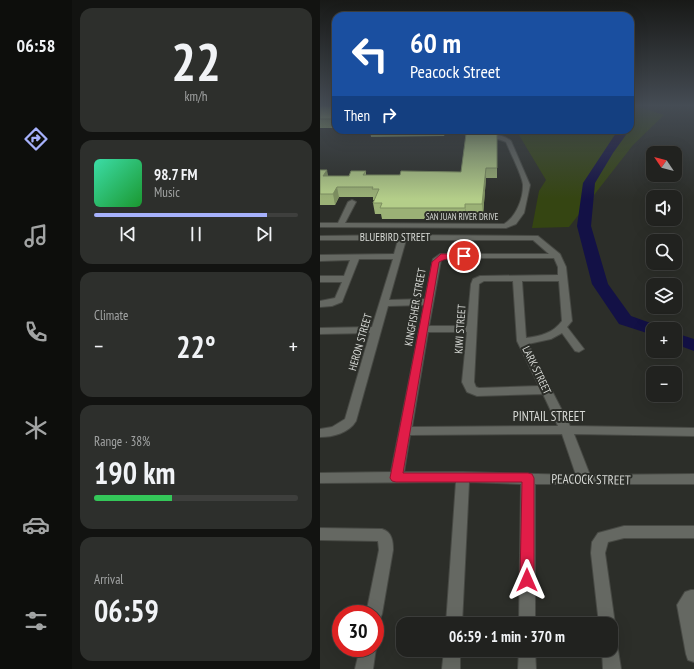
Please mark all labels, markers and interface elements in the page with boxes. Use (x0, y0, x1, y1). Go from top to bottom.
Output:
text: 60 m (410, 24, 461, 61)
text: 22 (171, 28, 221, 95)
icon: left (344, 28, 396, 80)
text: 06:58 (17, 34, 55, 57)
text: Peacock Street (410, 60, 500, 83)
text: km/h (184, 88, 208, 105)
icon: right (378, 104, 400, 126)
text: Then (344, 106, 370, 125)
icon: directions (22, 125, 50, 153)
north arrow (646, 146, 682, 182)
map controls (646, 146, 682, 402)
text: 98.7 FM (154, 165, 197, 184)
text: Music (154, 184, 180, 201)
button: sound (646, 190, 682, 226)
street label: SAN JUAN RIVER DRIVE (426, 211, 498, 222)
icon: music (22, 222, 50, 250)
icon: previous (117, 223, 139, 245)
icon: pause (185, 223, 207, 245)
icon: next (253, 223, 275, 245)
street label: BLUEBIRD STREET (360, 230, 430, 244)
button: search (646, 234, 682, 270)
pin (447, 239, 481, 273)
icon: arrive (453, 245, 475, 267)
street label: KINGFISHER STREET (401, 267, 429, 347)
button: layers (646, 278, 682, 314)
street label: KIWI STREET (451, 304, 469, 354)
text: Climate (94, 307, 128, 324)
street label: HERON STREET (345, 312, 375, 372)
icon: phone (22, 318, 50, 346)
button: + (646, 322, 682, 358)
text: 22° (176, 327, 216, 366)
text: − (94, 332, 103, 360)
text: + (289, 332, 298, 360)
street label: LARK STREET (519, 344, 555, 396)
button: − (646, 366, 682, 402)
street label: PINTAIL STREET (513, 408, 585, 425)
icon: climate (22, 414, 50, 442)
text: Range · 38% (94, 433, 150, 450)
text: 190 km (94, 453, 175, 492)
street label: PEACOCK STREET (551, 470, 631, 489)
icon: car (22, 511, 50, 539)
position arrow (506, 559, 548, 601)
text: Arrival (94, 571, 123, 588)
text: 06:59 (94, 591, 159, 630)
speed limit sign: 30 (332, 605, 384, 657)
icon: filters (22, 607, 50, 635)
text: 06:59 · 1 min · 370 m (449, 627, 565, 646)

